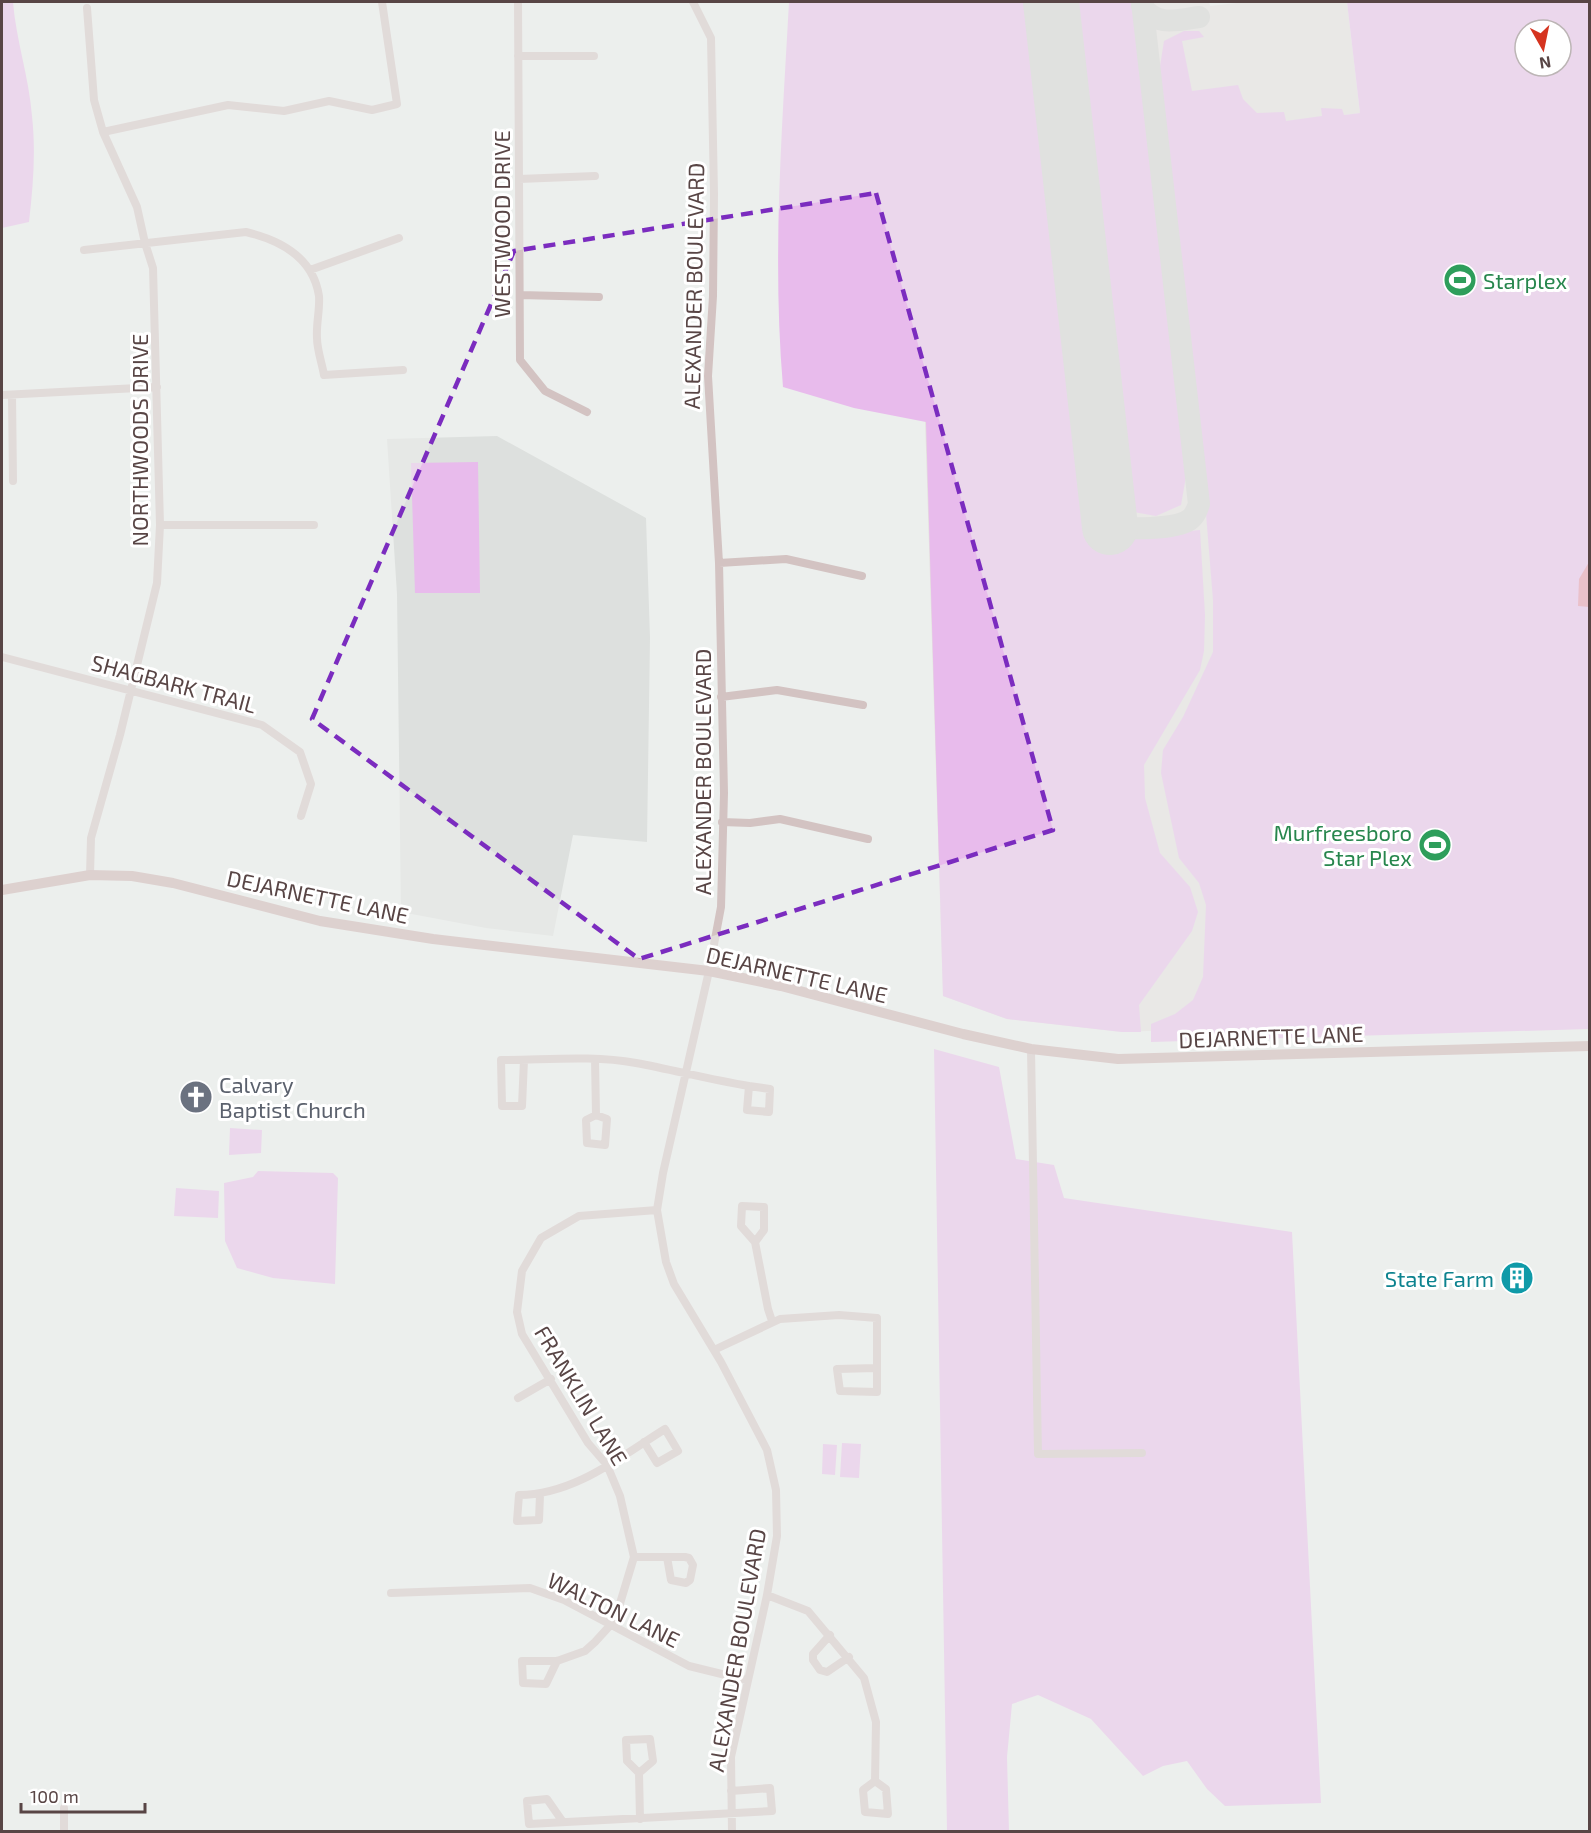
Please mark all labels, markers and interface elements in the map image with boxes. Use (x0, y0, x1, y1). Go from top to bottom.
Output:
north arrow (1513, 18, 1573, 78)
text: N (1538, 53, 1553, 74)
street label: WESTWOOD DRIVE (488, 130, 514, 318)
street label: ALEXANDER BOULEVARD (678, 163, 708, 409)
sports icon: Starplex (1442, 262, 1478, 298)
place label: Starplex (1483, 267, 1568, 293)
street label: NORTHWOODS DRIVE (126, 334, 152, 546)
street label: SHAGBARK TRAIL (89, 648, 259, 718)
street label: ALEXANDER BOULEVARD (689, 649, 715, 895)
place label: Murfreesboro Star Plex (1274, 819, 1412, 870)
sports icon: Murfreesboro Star Plex (1417, 827, 1453, 863)
street label: DEJARNETTE LANE (225, 864, 411, 928)
street label: DEJARNETTE LANE (704, 941, 890, 1007)
street label: DEJARNETTE LANE (1178, 1020, 1364, 1052)
place label: Calvary Baptist Church (219, 1071, 366, 1122)
church icon: Calvary Baptist Church (178, 1079, 214, 1115)
building icon: State Farm (1499, 1260, 1535, 1296)
place label: State Farm (1385, 1265, 1494, 1291)
street label: FRANKLIN LANE (530, 1321, 634, 1469)
street label: ALEXANDER BOULEVARD (702, 1526, 770, 1774)
street label: WALTON LANE (544, 1566, 684, 1652)
scale bar (21, 1776, 146, 1814)
text: 100 m (30, 1785, 79, 1807)

